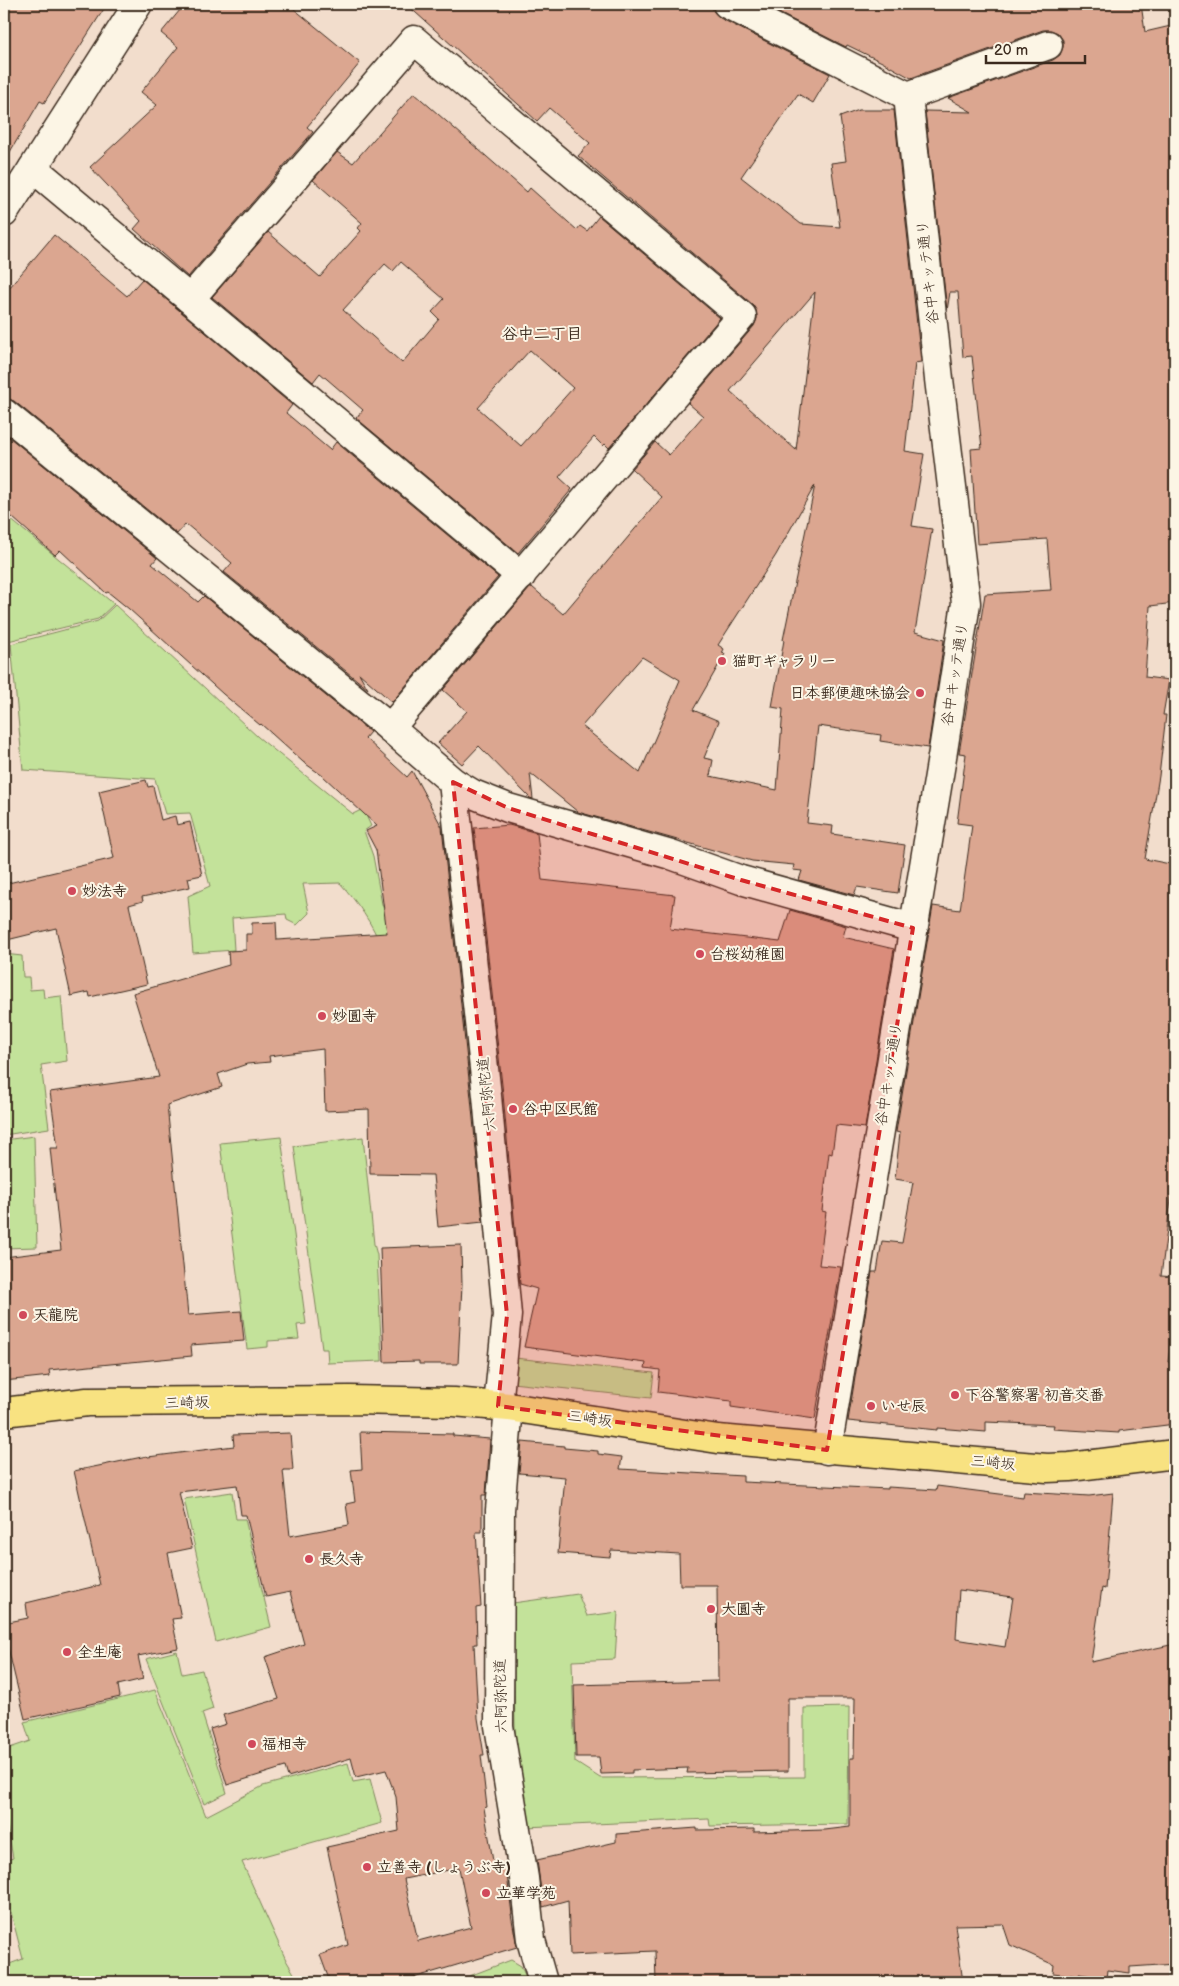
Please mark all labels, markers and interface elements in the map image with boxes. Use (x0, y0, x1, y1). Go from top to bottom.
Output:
scale bar (986, 32, 1085, 64)
text: 20 m (994, 41, 1028, 60)
street label: 谷中キッテ通り (913, 219, 943, 325)
district label: 谷中二丁目 (502, 325, 582, 344)
street label: 谷中キッテ通り (937, 621, 973, 727)
place label: 猫町ギャラリー (732, 652, 836, 671)
marker: 猫町ギャラリー (716, 655, 728, 667)
place label: 日本郵便趣味協会 (790, 684, 910, 703)
marker: 日本郵便趣味協会 (914, 687, 926, 699)
place label: 妙法寺 (82, 882, 127, 901)
marker: 妙法寺 (66, 885, 78, 897)
place label: 台桜幼稚園 (710, 945, 785, 964)
marker: 台桜幼稚園 (694, 948, 706, 960)
place label: 妙圓寺 (332, 1007, 377, 1026)
marker: 妙圓寺 (316, 1010, 328, 1022)
street label: 谷中キッテ通り (871, 1021, 907, 1127)
street label: 六阿弥陀道 (474, 1056, 500, 1132)
place label: 谷中区民館 (523, 1100, 598, 1119)
marker: 谷中区民館 (507, 1103, 519, 1115)
place label: 天龍院 (33, 1306, 78, 1325)
marker: 天龍院 (17, 1309, 29, 1321)
place label: 下谷警察署 初音交番 (965, 1386, 1104, 1405)
marker: 下谷警察署 初音交番 (949, 1389, 961, 1401)
street label: 三崎坂 (164, 1393, 210, 1413)
place label: いせ辰 (881, 1397, 926, 1416)
marker: いせ辰 (865, 1400, 877, 1412)
street label: 三崎坂 (566, 1406, 614, 1432)
street label: 三崎坂 (970, 1452, 1016, 1474)
place label: 長久寺 (319, 1550, 364, 1569)
marker: 長久寺 (303, 1553, 315, 1565)
place label: 大圓寺 (721, 1600, 766, 1619)
marker: 大圓寺 (705, 1603, 717, 1615)
place label: 全生庵 (77, 1643, 122, 1662)
marker: 全生庵 (61, 1646, 73, 1658)
street label: 六阿弥陀道 (491, 1658, 511, 1734)
place label: 福相寺 (262, 1735, 307, 1754)
marker: 福相寺 (246, 1738, 258, 1750)
place label: 立善寺 (しょうぶ寺) (377, 1858, 511, 1877)
marker: 立善寺 (しょうぶ寺) (361, 1861, 373, 1873)
place label: 立華学苑 (496, 1884, 556, 1903)
marker: 立華学苑 (480, 1887, 492, 1899)

